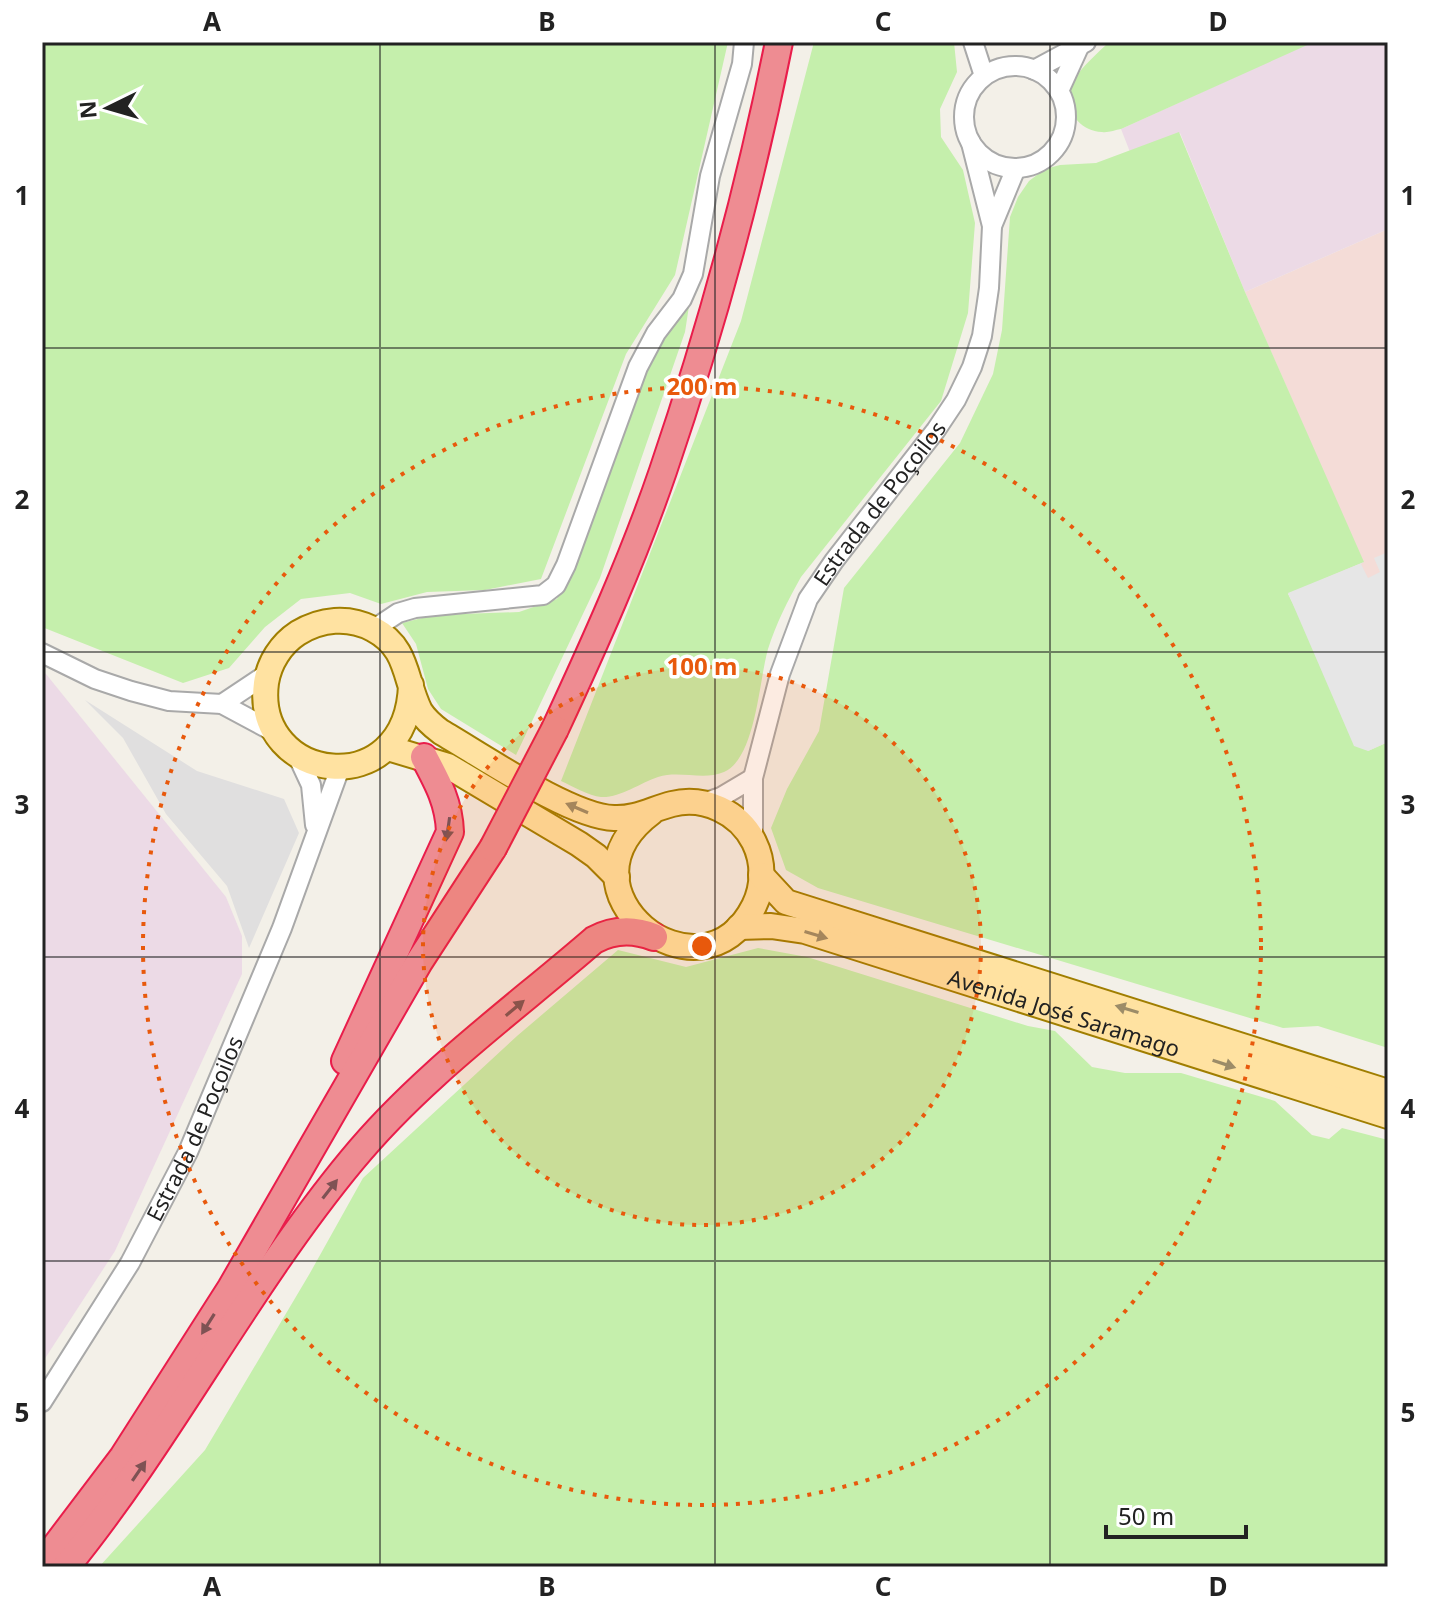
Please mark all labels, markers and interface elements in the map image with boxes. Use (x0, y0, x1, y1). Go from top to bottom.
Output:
text: A (203, 3, 221, 39)
text: B (538, 3, 556, 39)
text: C (875, 3, 891, 39)
text: D (1208, 3, 1228, 39)
north arrow (68, 68, 148, 148)
text: N (71, 100, 103, 120)
text: 1 (15, 177, 29, 213)
text: 1 (1401, 177, 1415, 213)
text: 200 m (667, 369, 737, 402)
street label: Estrada de Poçoilos (806, 415, 952, 591)
text: 2 (15, 481, 30, 517)
text: 2 (1401, 481, 1416, 517)
text: 100 m (667, 649, 737, 682)
text: 3 (15, 786, 29, 822)
text: 3 (1401, 786, 1415, 822)
one-way arrow (565, 802, 589, 815)
one-way arrow (441, 817, 454, 842)
one-way arrow (804, 929, 828, 942)
centre of rings (688, 932, 716, 960)
street label: Avenida José Saramago (944, 961, 1184, 1063)
one-way arrow (505, 1000, 525, 1017)
one-way arrow (1114, 1003, 1138, 1015)
street label: Estrada de Poçoilos (139, 1031, 249, 1226)
one-way arrow (1212, 1058, 1236, 1071)
text: 4 (15, 1090, 30, 1126)
text: 4 (1401, 1090, 1416, 1126)
one-way arrow (321, 1179, 337, 1199)
one-way arrow (201, 1313, 216, 1334)
text: 5 (15, 1394, 29, 1430)
text: 5 (1401, 1394, 1415, 1430)
one-way arrow (131, 1460, 146, 1482)
scale bar (1106, 1489, 1246, 1539)
text: 50 m (1118, 1499, 1174, 1532)
text: A (203, 1568, 221, 1604)
text: B (538, 1568, 556, 1604)
text: C (875, 1568, 891, 1604)
text: D (1208, 1568, 1228, 1604)

